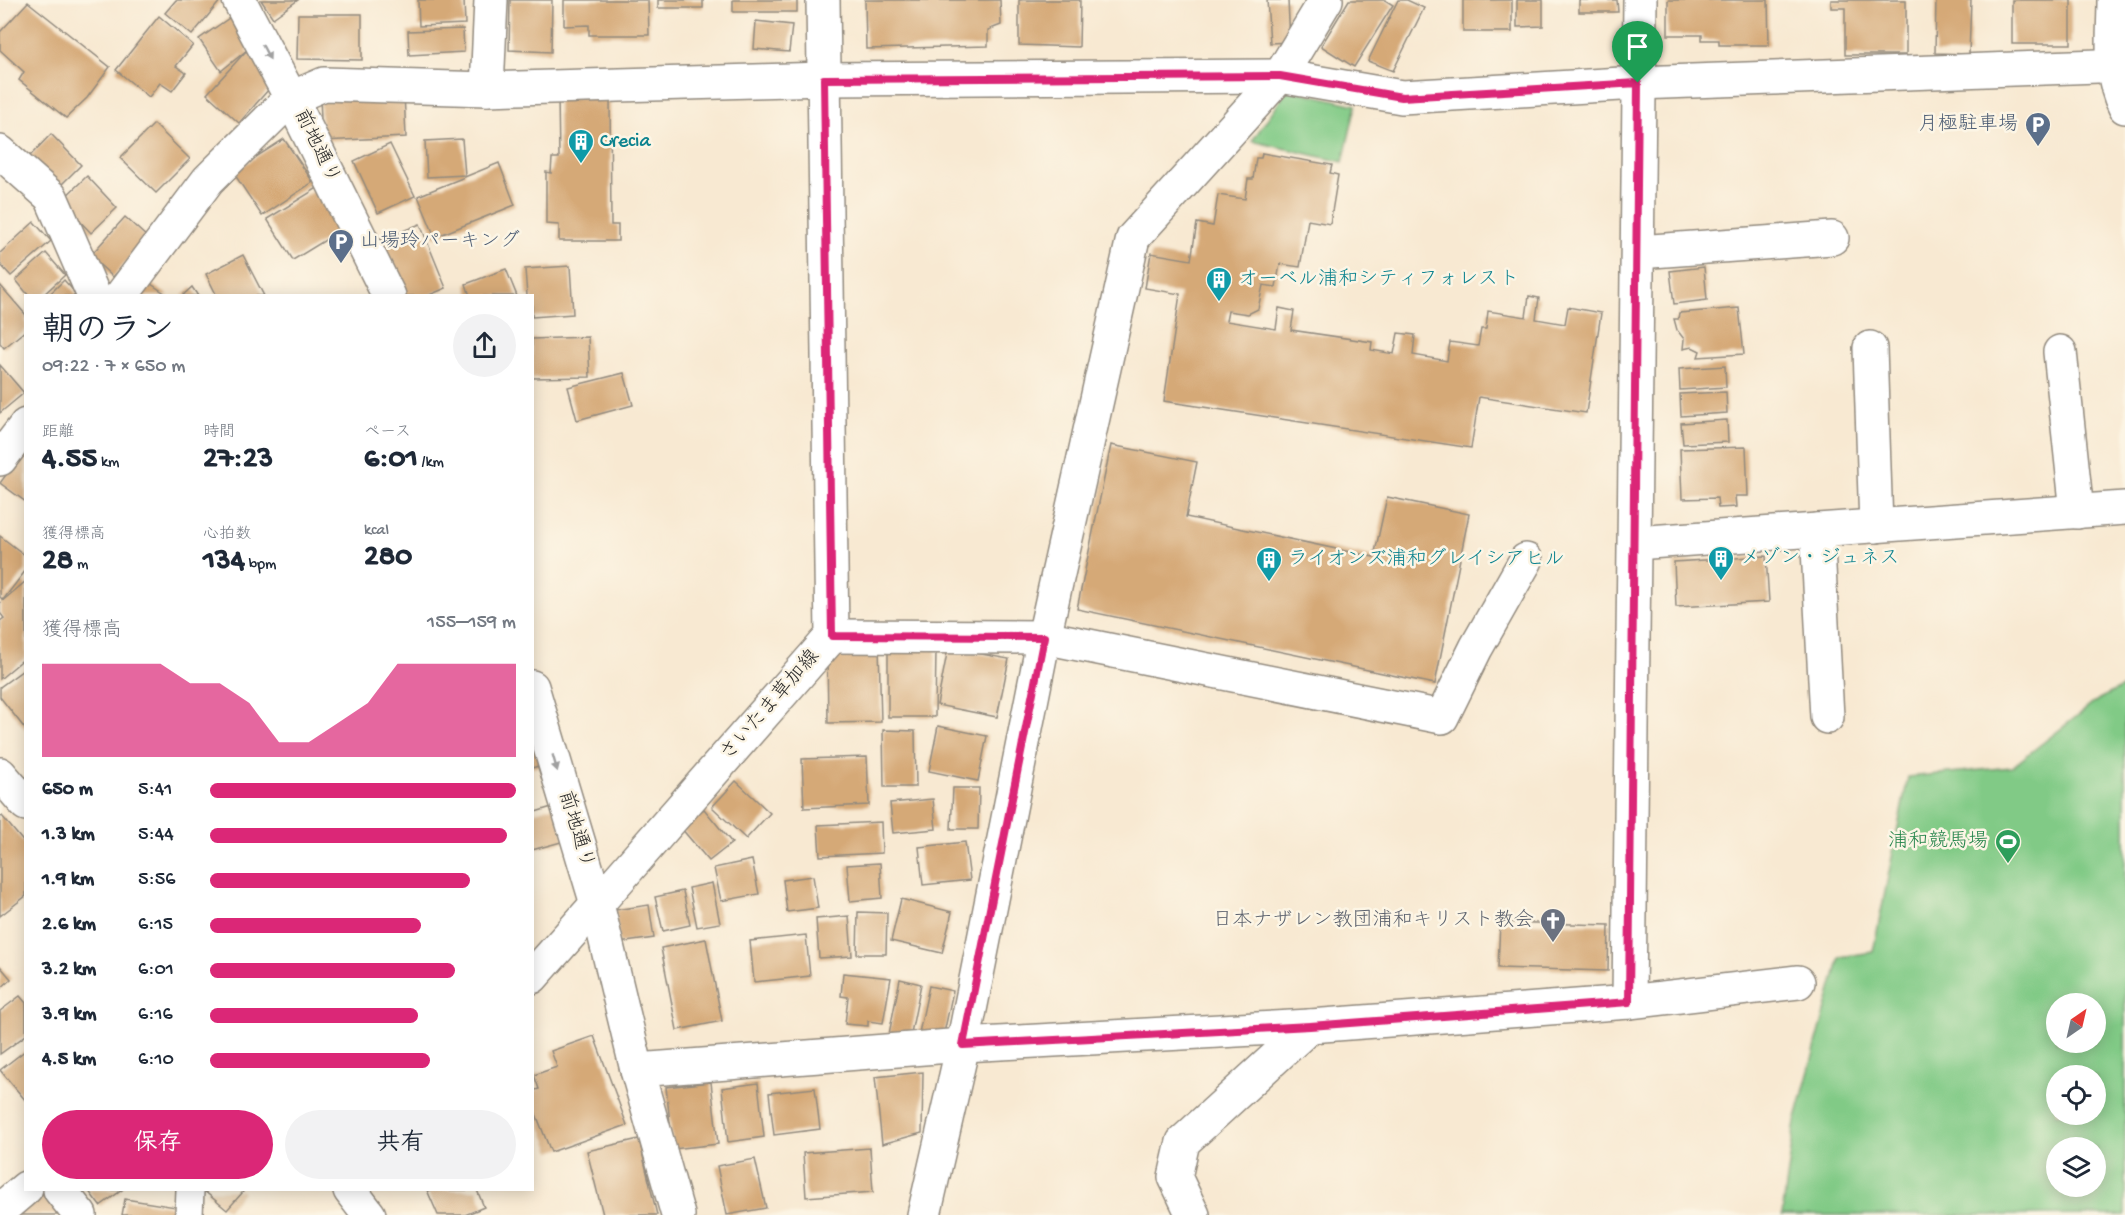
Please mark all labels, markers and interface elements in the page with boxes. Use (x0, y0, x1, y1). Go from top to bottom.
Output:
pin (1612, 21, 1663, 83)
icon: arrive (1621, 30, 1654, 63)
one-way arrow (261, 43, 271, 60)
street label: 前地通り (288, 105, 346, 188)
parking icon: 月極駐車場 (2023, 110, 2053, 148)
place label: 月極駐車場 (1918, 112, 2018, 137)
building icon: Crecia (566, 127, 596, 165)
place label: Crecia (600, 131, 651, 154)
parking icon: 山場玲パーキング (326, 227, 356, 265)
place label: 山場玲パーキング (360, 229, 520, 254)
building icon: オーベル浦和シティフォレスト (1204, 265, 1234, 303)
place label: オーベル浦和シティフォレスト (1238, 268, 1520, 292)
text: 朝のラン (42, 314, 174, 352)
button: share (453, 314, 516, 377)
text: 09:22 · 7 × 650 m (42, 356, 186, 379)
text: 距離 (42, 424, 74, 443)
text: 時間 (203, 424, 235, 443)
text: ペース (364, 424, 411, 443)
text: 4.55 (42, 443, 97, 478)
text: 27:23 (203, 443, 273, 478)
text: 6:01 (364, 443, 418, 478)
text: km (97, 454, 119, 473)
text: /km (418, 454, 444, 473)
text: kcal (364, 522, 389, 541)
text: 獲得標高 (42, 526, 106, 545)
text: 心拍数 (203, 526, 251, 545)
text: 280 (364, 541, 412, 576)
building icon: メゾン・ジュネス (1706, 544, 1736, 582)
text: 28 (42, 545, 73, 580)
text: 134 (203, 545, 245, 580)
building icon: ライオンズ浦和グレイシアヒル (1254, 545, 1284, 583)
place label: メゾン・ジュネス (1740, 546, 1900, 571)
place label: ライオンズ浦和グレイシアヒル (1288, 547, 1565, 572)
text: m (73, 556, 88, 575)
text: bpm (245, 556, 276, 575)
text: 155–159 m (427, 612, 516, 635)
text: 獲得標高 (42, 620, 122, 643)
street label: さいたま草加線 (715, 645, 825, 766)
one-way arrow (551, 754, 560, 772)
text: 650 m (42, 779, 93, 802)
text: 5:41 (138, 779, 172, 802)
street label: 前地通り (552, 788, 600, 872)
text: 1.3 km (42, 824, 95, 847)
text: 5:44 (138, 824, 174, 847)
sports icon: 浦和競馬場 (1993, 827, 2023, 865)
place label: 浦和競馬場 (1888, 829, 1988, 854)
text: 1.9 km (42, 869, 94, 892)
text: 5:56 (138, 869, 175, 892)
church icon: 日本ナザレン教団浦和キリスト教会 (1538, 906, 1568, 944)
place label: 日本ナザレン教団浦和キリスト教会 (1212, 908, 1534, 933)
text: 2.6 km (42, 914, 96, 937)
text: 6:15 (138, 914, 173, 937)
text: 3.2 km (42, 959, 96, 982)
text: 6:01 (138, 959, 174, 982)
north arrow (2046, 993, 2106, 1053)
map controls (2046, 993, 2106, 1197)
text: 3.9 km (42, 1004, 97, 1027)
text: 6:16 (138, 1004, 173, 1027)
text: 4.5 km (42, 1049, 96, 1072)
text: 6:10 (138, 1049, 174, 1072)
button: locate (2046, 1065, 2106, 1125)
button: 保存 (42, 1110, 273, 1179)
button: 共有 (285, 1110, 516, 1179)
button: layers (2046, 1137, 2106, 1197)

